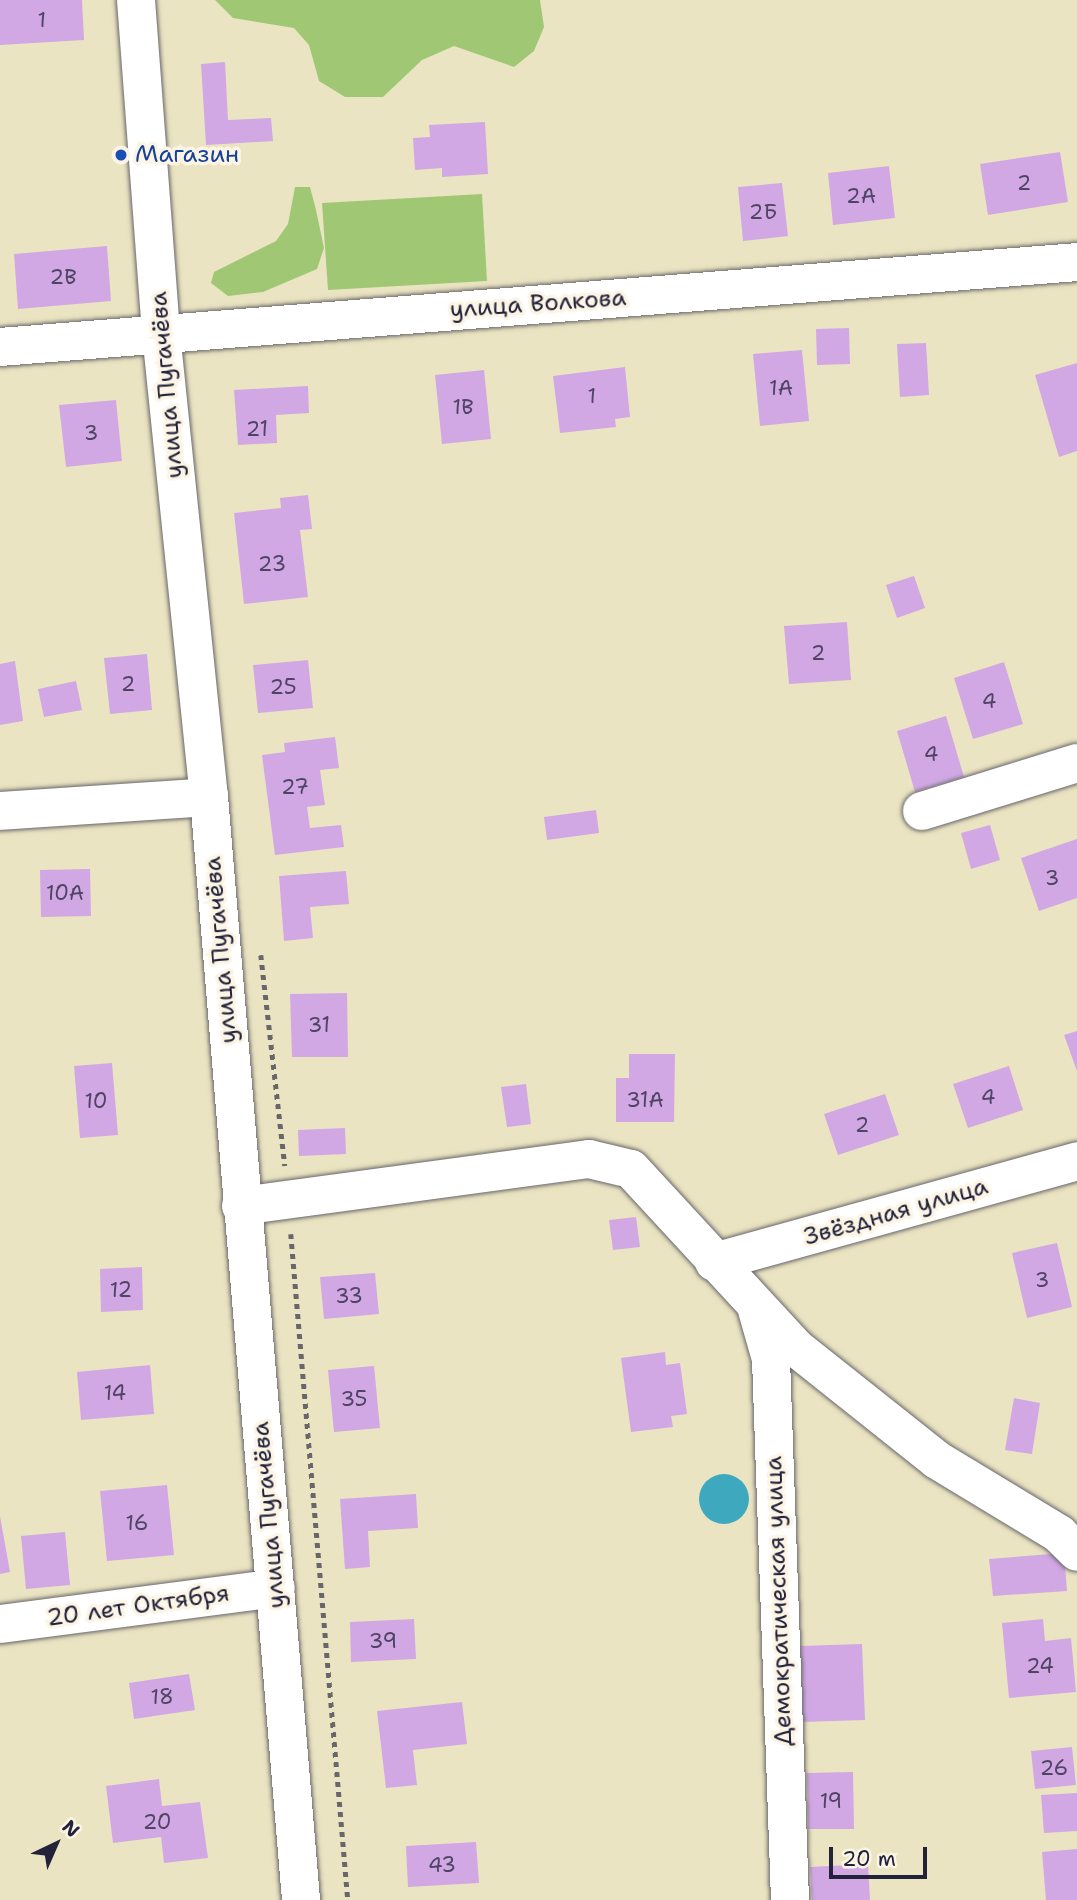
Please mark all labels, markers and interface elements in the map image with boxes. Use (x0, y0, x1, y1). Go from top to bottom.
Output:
house number: 1 (38, 7, 46, 33)
place label: Магазин (135, 141, 239, 169)
marker: Магазин (113, 147, 129, 163)
house number: 2 (1017, 170, 1031, 196)
house number: 2А (846, 183, 876, 209)
house number: 2Б (749, 199, 777, 225)
house number: 2В (49, 264, 77, 290)
street label: улица Волкова (449, 283, 627, 325)
street label: улица Пугачёва (144, 290, 190, 480)
house number: 1А (769, 375, 793, 401)
house number: 1 (588, 383, 596, 409)
house number: 1В (452, 394, 474, 420)
house number: 21 (246, 416, 268, 442)
house number: 3 (84, 420, 98, 446)
house number: 23 (258, 551, 286, 577)
house number: 2 (811, 640, 825, 666)
house number: 2 (121, 671, 135, 697)
house number: 25 (269, 674, 297, 700)
house number: 4 (982, 688, 996, 714)
house number: 4 (924, 741, 938, 767)
house number: 27 (281, 774, 309, 800)
street label: улица Пугачёва (198, 855, 244, 1045)
house number: 3 (1045, 865, 1059, 891)
house number: 10А (46, 880, 84, 906)
house number: 31 (308, 1012, 330, 1038)
house number: 4 (981, 1084, 995, 1110)
house number: 31А (626, 1087, 664, 1113)
house number: 10 (85, 1088, 107, 1114)
house number: 2 (855, 1112, 869, 1138)
street label: Звёздная улица (801, 1172, 991, 1252)
house number: 3 (1035, 1267, 1049, 1293)
house number: 12 (110, 1277, 132, 1303)
house number: 33 (335, 1283, 363, 1309)
house number: 14 (104, 1380, 126, 1406)
house number: 35 (341, 1386, 367, 1412)
street label: улица Пугачёва (246, 1420, 292, 1610)
street label: Демократическая улица (760, 1455, 798, 1747)
house number: 16 (126, 1510, 148, 1536)
street label: 20 лет Октября (45, 1579, 231, 1633)
house number: 39 (369, 1628, 397, 1654)
house number: 24 (1026, 1653, 1054, 1679)
house number: 18 (150, 1684, 174, 1710)
house number: 26 (1040, 1755, 1068, 1781)
house number: 19 (820, 1788, 842, 1814)
north arrow (21, 1809, 91, 1879)
house number: 20 (143, 1809, 171, 1835)
text: N (57, 1814, 85, 1843)
scale bar (832, 1834, 930, 1878)
text: 20 m (842, 1845, 896, 1873)
house number: 43 (428, 1852, 456, 1878)

